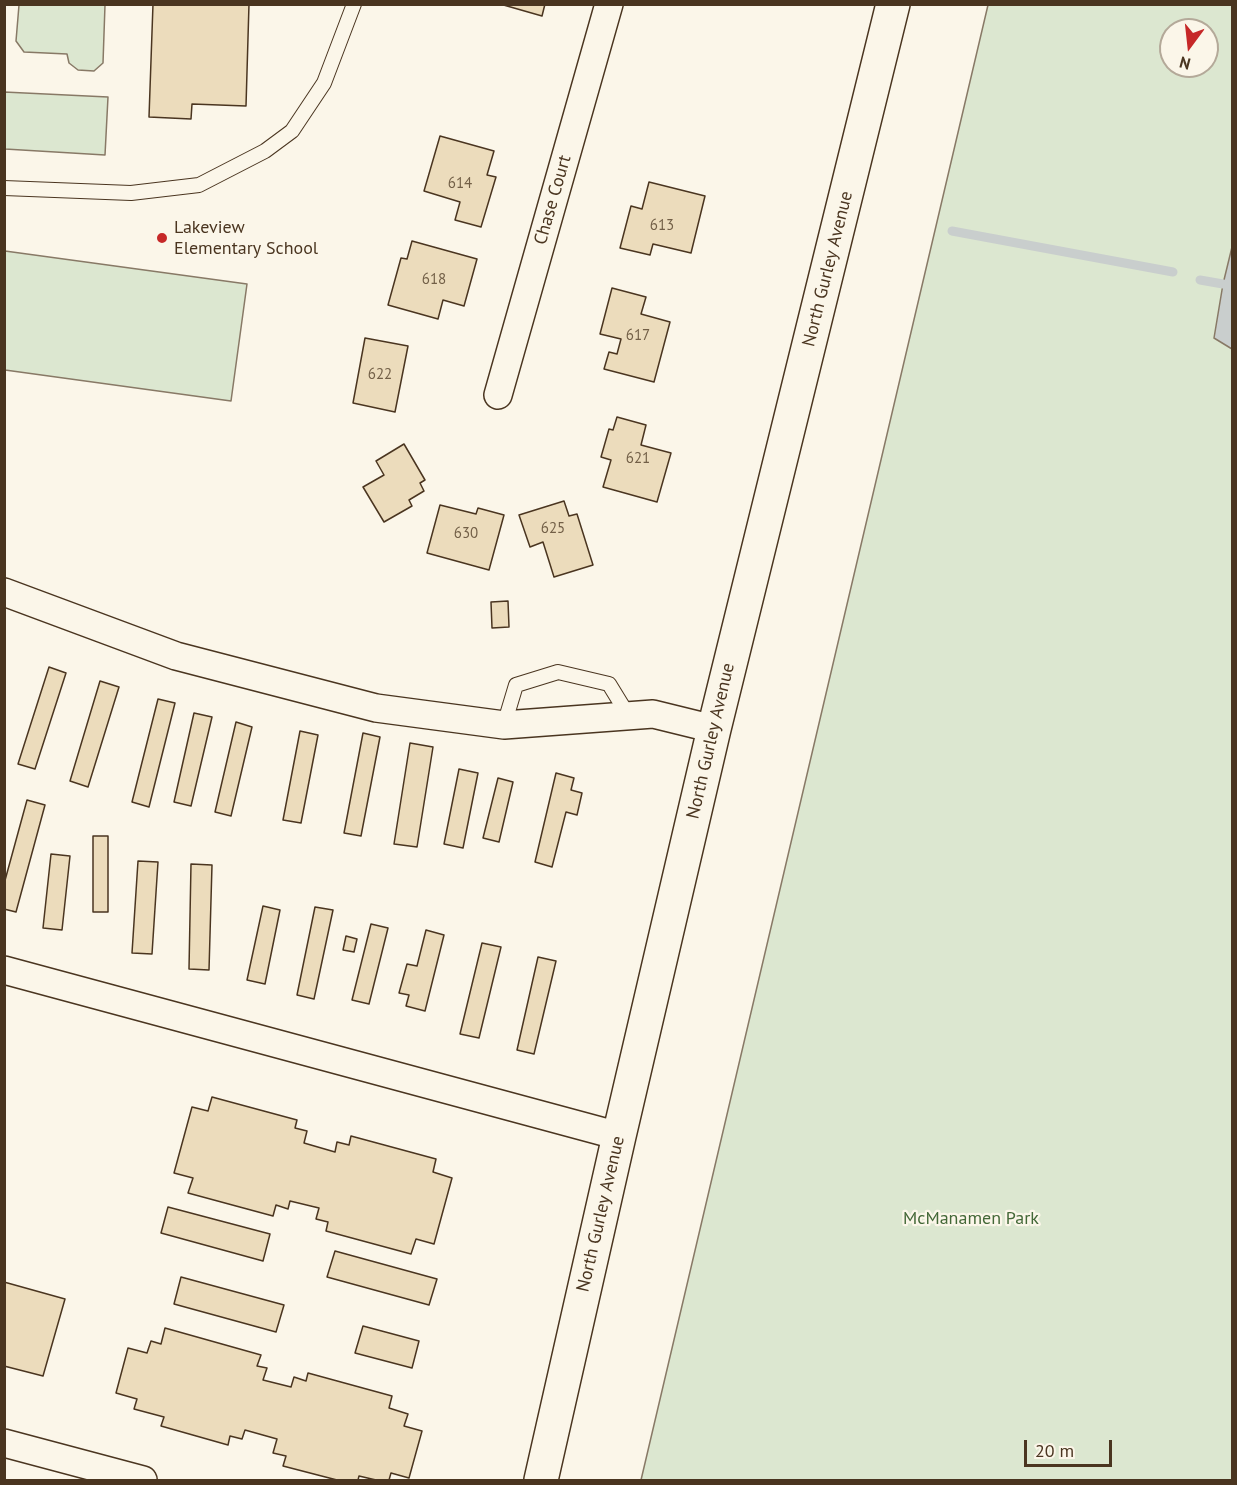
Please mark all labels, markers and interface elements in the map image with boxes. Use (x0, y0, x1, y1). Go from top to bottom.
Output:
north arrow (1159, 18, 1219, 78)
text: N (1177, 52, 1193, 74)
street label: Chase Court (530, 153, 576, 247)
house number: 614 (448, 175, 472, 193)
street label: North Gurley Avenue (798, 189, 858, 349)
place label: Lakeview Elementary School (174, 217, 318, 260)
house number: 613 (650, 217, 674, 235)
marker: Lakeview Elementary School (155, 231, 169, 245)
house number: 618 (422, 271, 446, 289)
house number: 617 (626, 327, 650, 345)
house number: 622 (368, 366, 392, 384)
house number: 621 (626, 450, 650, 468)
house number: 625 (541, 520, 565, 538)
house number: 630 (454, 525, 478, 543)
street label: North Gurley Avenue (683, 661, 739, 821)
street label: North Gurley Avenue (573, 1134, 629, 1294)
park label: McManamen Park (903, 1208, 1039, 1230)
scale bar (1027, 1428, 1116, 1466)
text: 20 m (1035, 1439, 1074, 1462)

